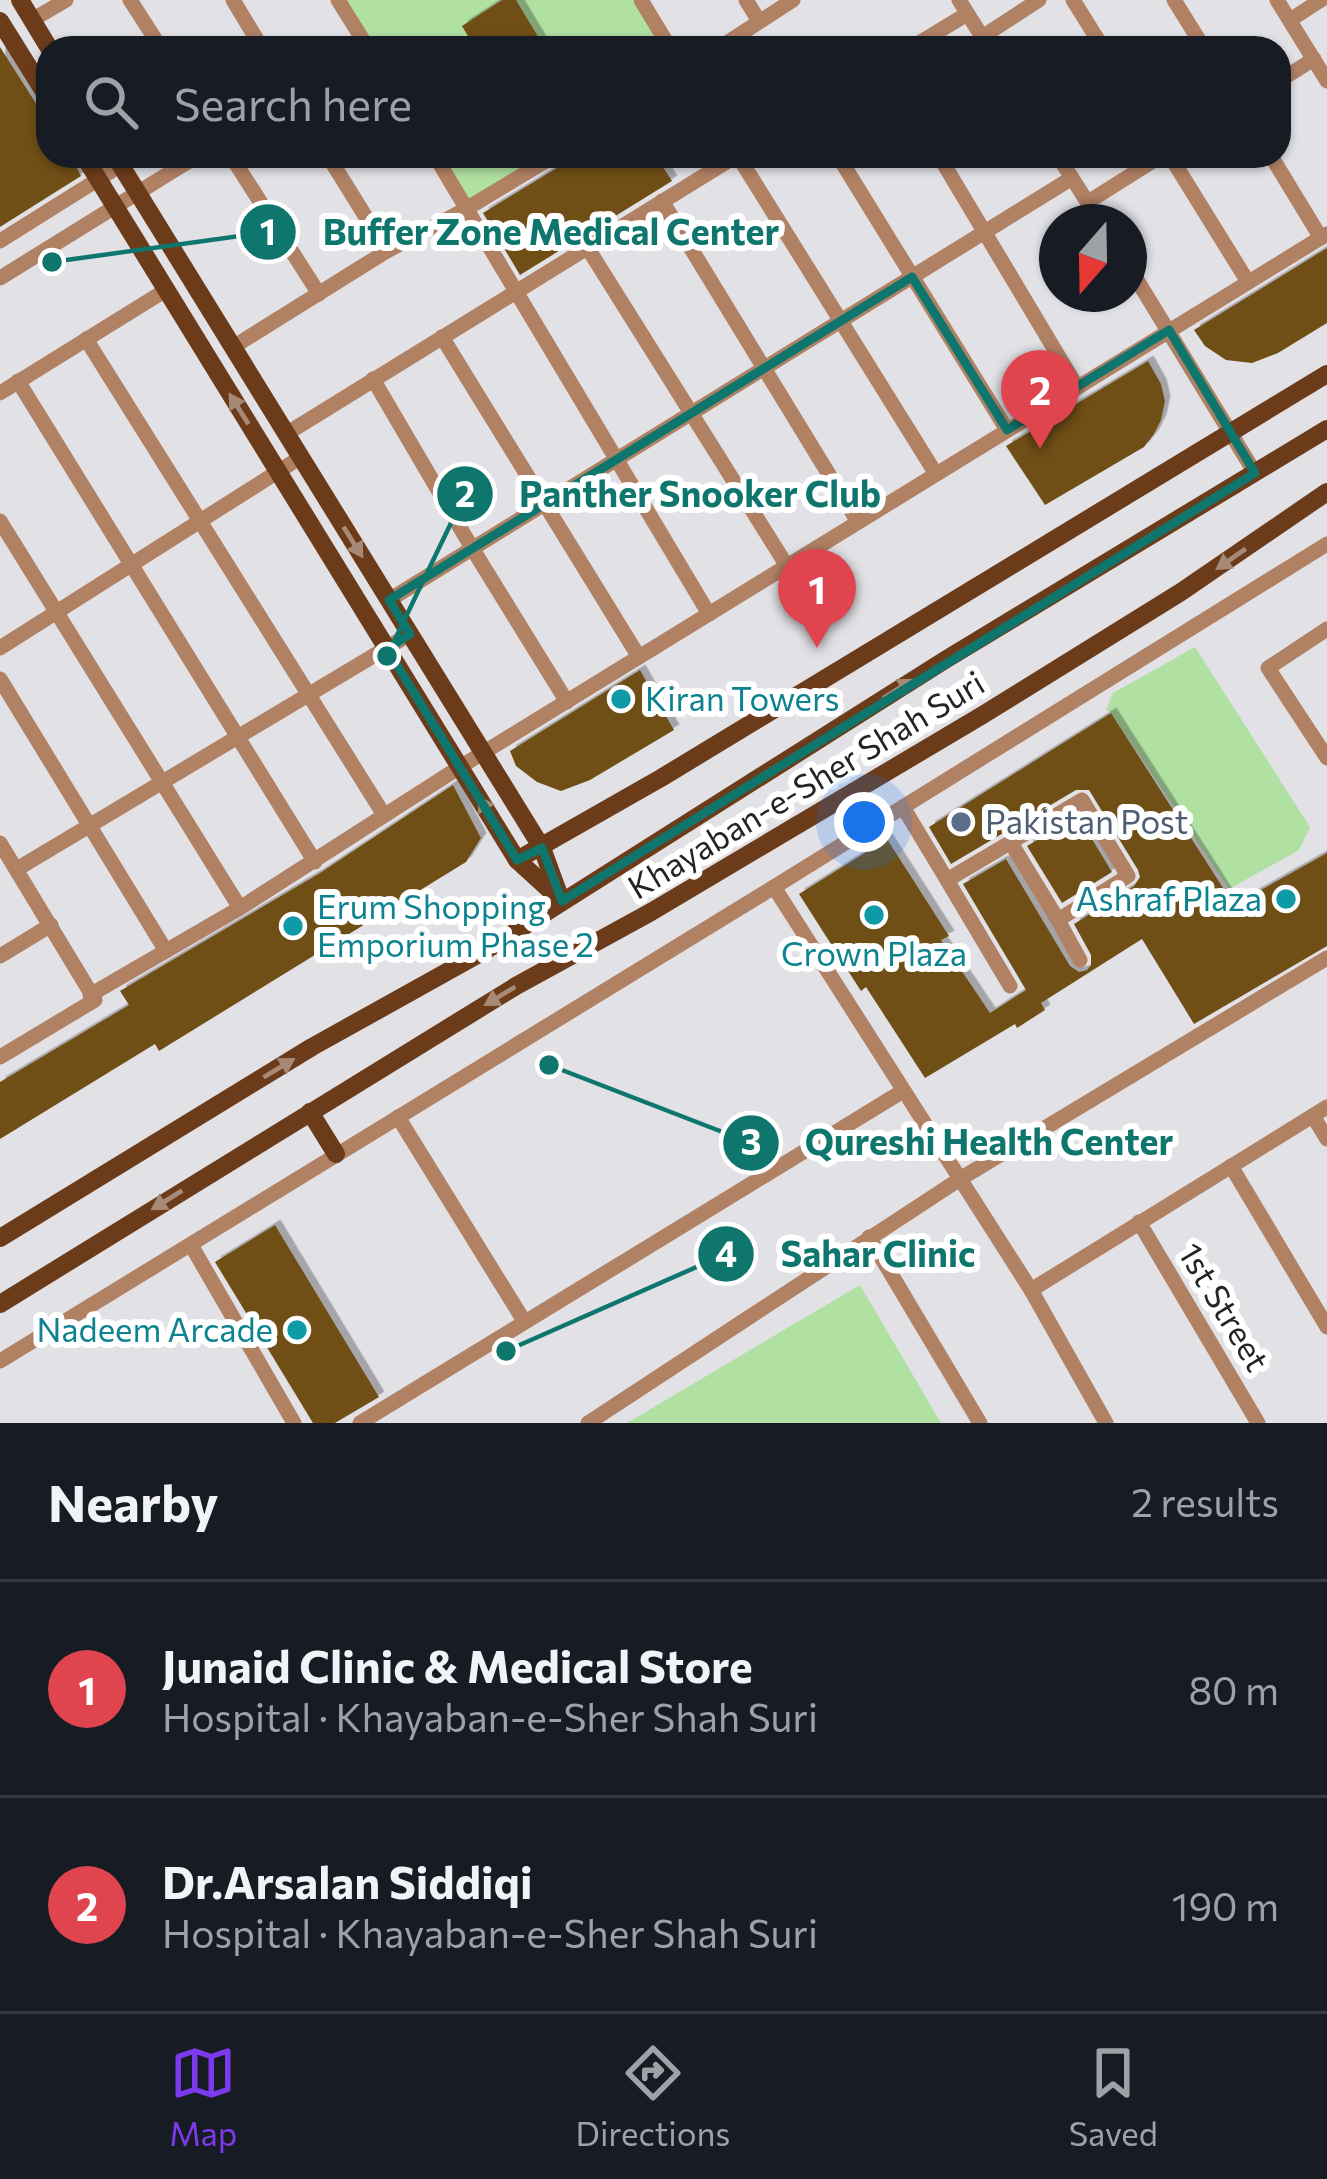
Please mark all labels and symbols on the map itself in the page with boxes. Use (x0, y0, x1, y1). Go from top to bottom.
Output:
callout: Buffer Zone Medical Center (238, 196, 803, 268)
north arrow (1039, 204, 1147, 312)
text: 1 (260, 208, 276, 252)
text: Buffer Zone Medical Center (323, 208, 779, 252)
pin: 2 (1001, 350, 1079, 449)
one-way arrow (229, 392, 250, 426)
callout: Panther Snooker Club (435, 458, 905, 530)
text: 2 (455, 470, 475, 514)
text: Panther Snooker Club (519, 470, 881, 514)
one-way arrow (341, 525, 363, 558)
one-way arrow (1215, 547, 1247, 570)
pin: 1 (778, 549, 856, 648)
street label: Khayaban-e-Sher Shah Suri (620, 661, 991, 906)
place label: Kiran Towers (645, 677, 840, 718)
one-way arrow (882, 679, 915, 701)
marker: Kiran Towers (608, 686, 634, 712)
your location (834, 792, 894, 852)
one-way arrow (477, 796, 499, 829)
place label: Pakistan Post (985, 800, 1188, 841)
marker: Pakistan Post (948, 809, 974, 835)
place label: Ashraf Plaza (1076, 877, 1262, 918)
place label: Erum Shopping Emporium Phase 2 (317, 885, 594, 964)
marker: Ashraf Plaza (1273, 886, 1299, 912)
marker: Crown Plaza (861, 902, 887, 928)
marker: Erum Shopping Emporium Phase 2 (280, 913, 306, 939)
place label: Crown Plaza (781, 932, 967, 973)
one-way arrow (483, 984, 517, 1005)
one-way arrow (262, 1058, 296, 1079)
callout: Qureshi Health Center (721, 1107, 1197, 1179)
text: 3 (741, 1118, 761, 1162)
text: Qureshi Health Center (805, 1118, 1173, 1162)
one-way arrow (150, 1189, 184, 1210)
callout: Sahar Clinic (696, 1218, 999, 1290)
text: 4 (715, 1230, 737, 1274)
text: Sahar Clinic (781, 1230, 975, 1274)
street label: 1st Street (1171, 1235, 1279, 1378)
place label: Nadeem Arcade (36, 1308, 273, 1349)
marker: Nadeem Arcade (284, 1317, 310, 1343)

